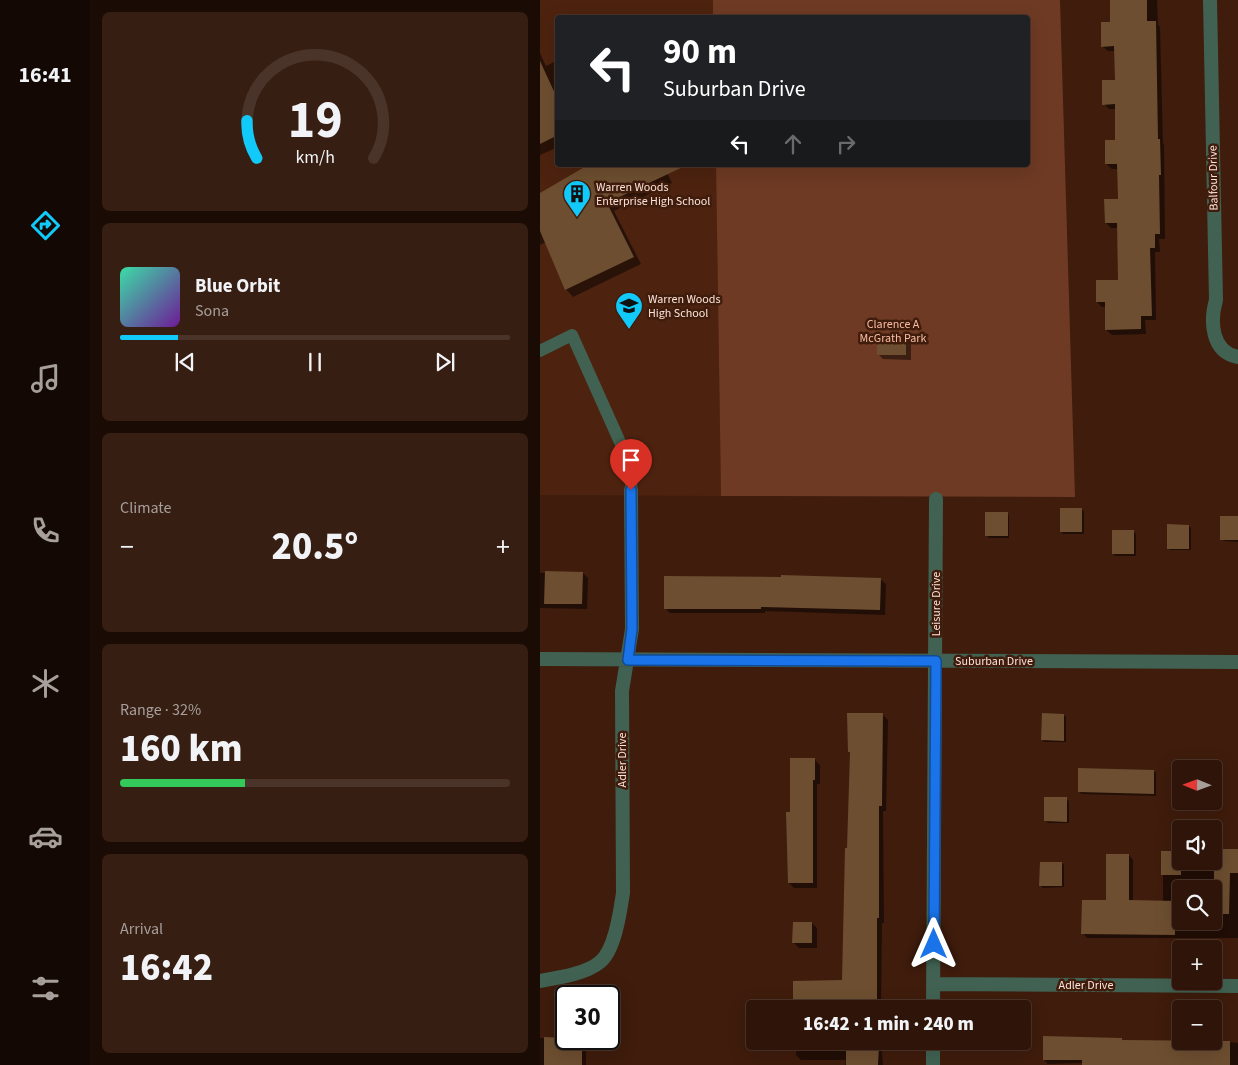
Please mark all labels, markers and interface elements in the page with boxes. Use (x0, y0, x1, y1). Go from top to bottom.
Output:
text: 90 m (663, 27, 737, 77)
icon: left (580, 35, 645, 100)
text: 16:41 (18, 59, 72, 91)
text: Suburban Drive (663, 73, 806, 105)
text: 19 (288, 84, 342, 158)
icon: left (726, 130, 754, 158)
icon: ahead (779, 130, 807, 158)
icon: right (832, 130, 860, 158)
text: km/h (295, 145, 335, 170)
street label: Balfour Drive (1204, 145, 1223, 211)
building icon: Warren Woods Enterprise High School (562, 179, 592, 218)
place label: Warren Woods Enterprise High School (596, 179, 710, 210)
icon: directions (28, 208, 63, 243)
text: Blue Orbit (195, 273, 280, 300)
school or university icon: Warren Woods High School (614, 291, 644, 330)
place label: Warren Woods High School (648, 291, 721, 322)
text: Sona (195, 300, 229, 322)
park label: Clarence A McGrath Park (860, 316, 926, 347)
icon: previous (171, 348, 199, 376)
icon: pause (301, 348, 329, 376)
icon: next (431, 348, 459, 376)
icon: music (28, 361, 63, 396)
pin (610, 439, 652, 490)
icon: arrive (617, 446, 645, 474)
text: Climate (120, 497, 171, 519)
icon: phone (28, 513, 63, 548)
text: 20.5° (272, 520, 358, 574)
text: − (120, 527, 134, 567)
text: + (496, 527, 510, 567)
street label: Leisure Drive (928, 572, 945, 636)
street label: Suburban Drive (955, 653, 1033, 670)
icon: climate (28, 666, 63, 701)
text: Range · 32% (120, 699, 201, 721)
text: 160 km (120, 722, 242, 776)
street label: Adler Drive (614, 733, 631, 787)
north arrow (1172, 760, 1222, 810)
map controls (1172, 760, 1222, 1050)
icon: car (28, 819, 63, 854)
button: sound (1172, 820, 1222, 870)
button: search (1172, 880, 1222, 930)
position arrow (907, 917, 959, 969)
text: Arrival (120, 918, 163, 940)
button: + (1172, 940, 1222, 990)
text: 16:42 (120, 941, 213, 995)
icon: filters (28, 971, 63, 1006)
street label: Adler Drive (1059, 977, 1113, 994)
speed limit sign: 30 (555, 985, 620, 1050)
button: − (1172, 1000, 1222, 1050)
text: 16:42 · 1 min · 240 m (803, 1011, 974, 1038)

